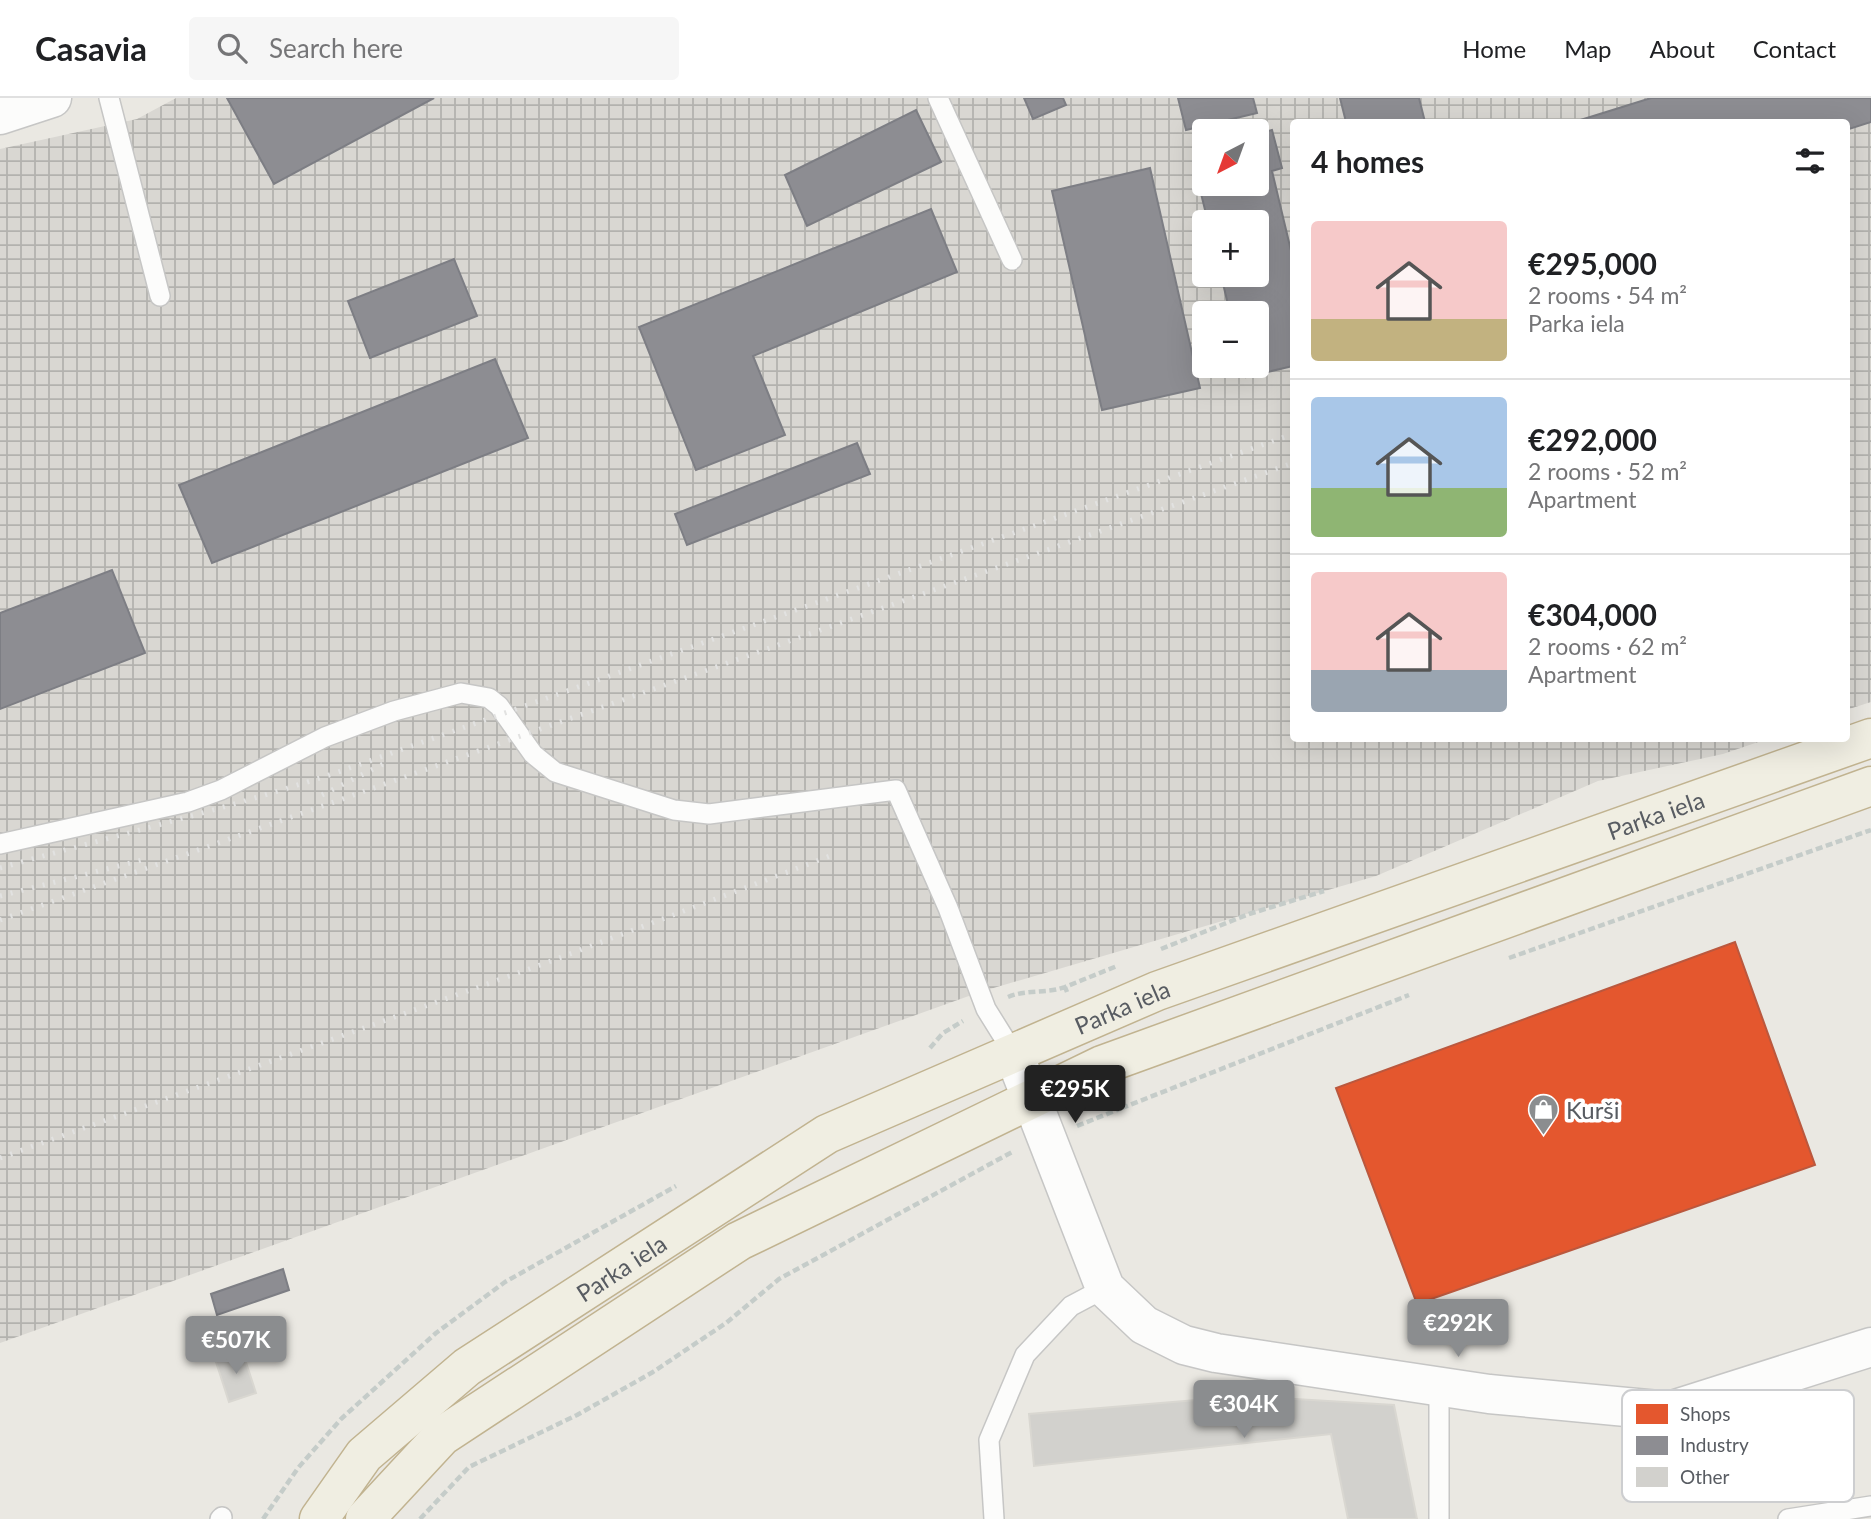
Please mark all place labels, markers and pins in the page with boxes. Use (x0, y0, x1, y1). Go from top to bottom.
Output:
pin: €295K (1026, 1066, 1124, 1125)
shop icon: Kurši (1526, 1092, 1560, 1136)
place label: Kurši (1566, 1095, 1620, 1124)
pin: €292K (1409, 1300, 1507, 1359)
pin: €507K (187, 1316, 285, 1376)
pin: €304K (1195, 1380, 1293, 1440)

